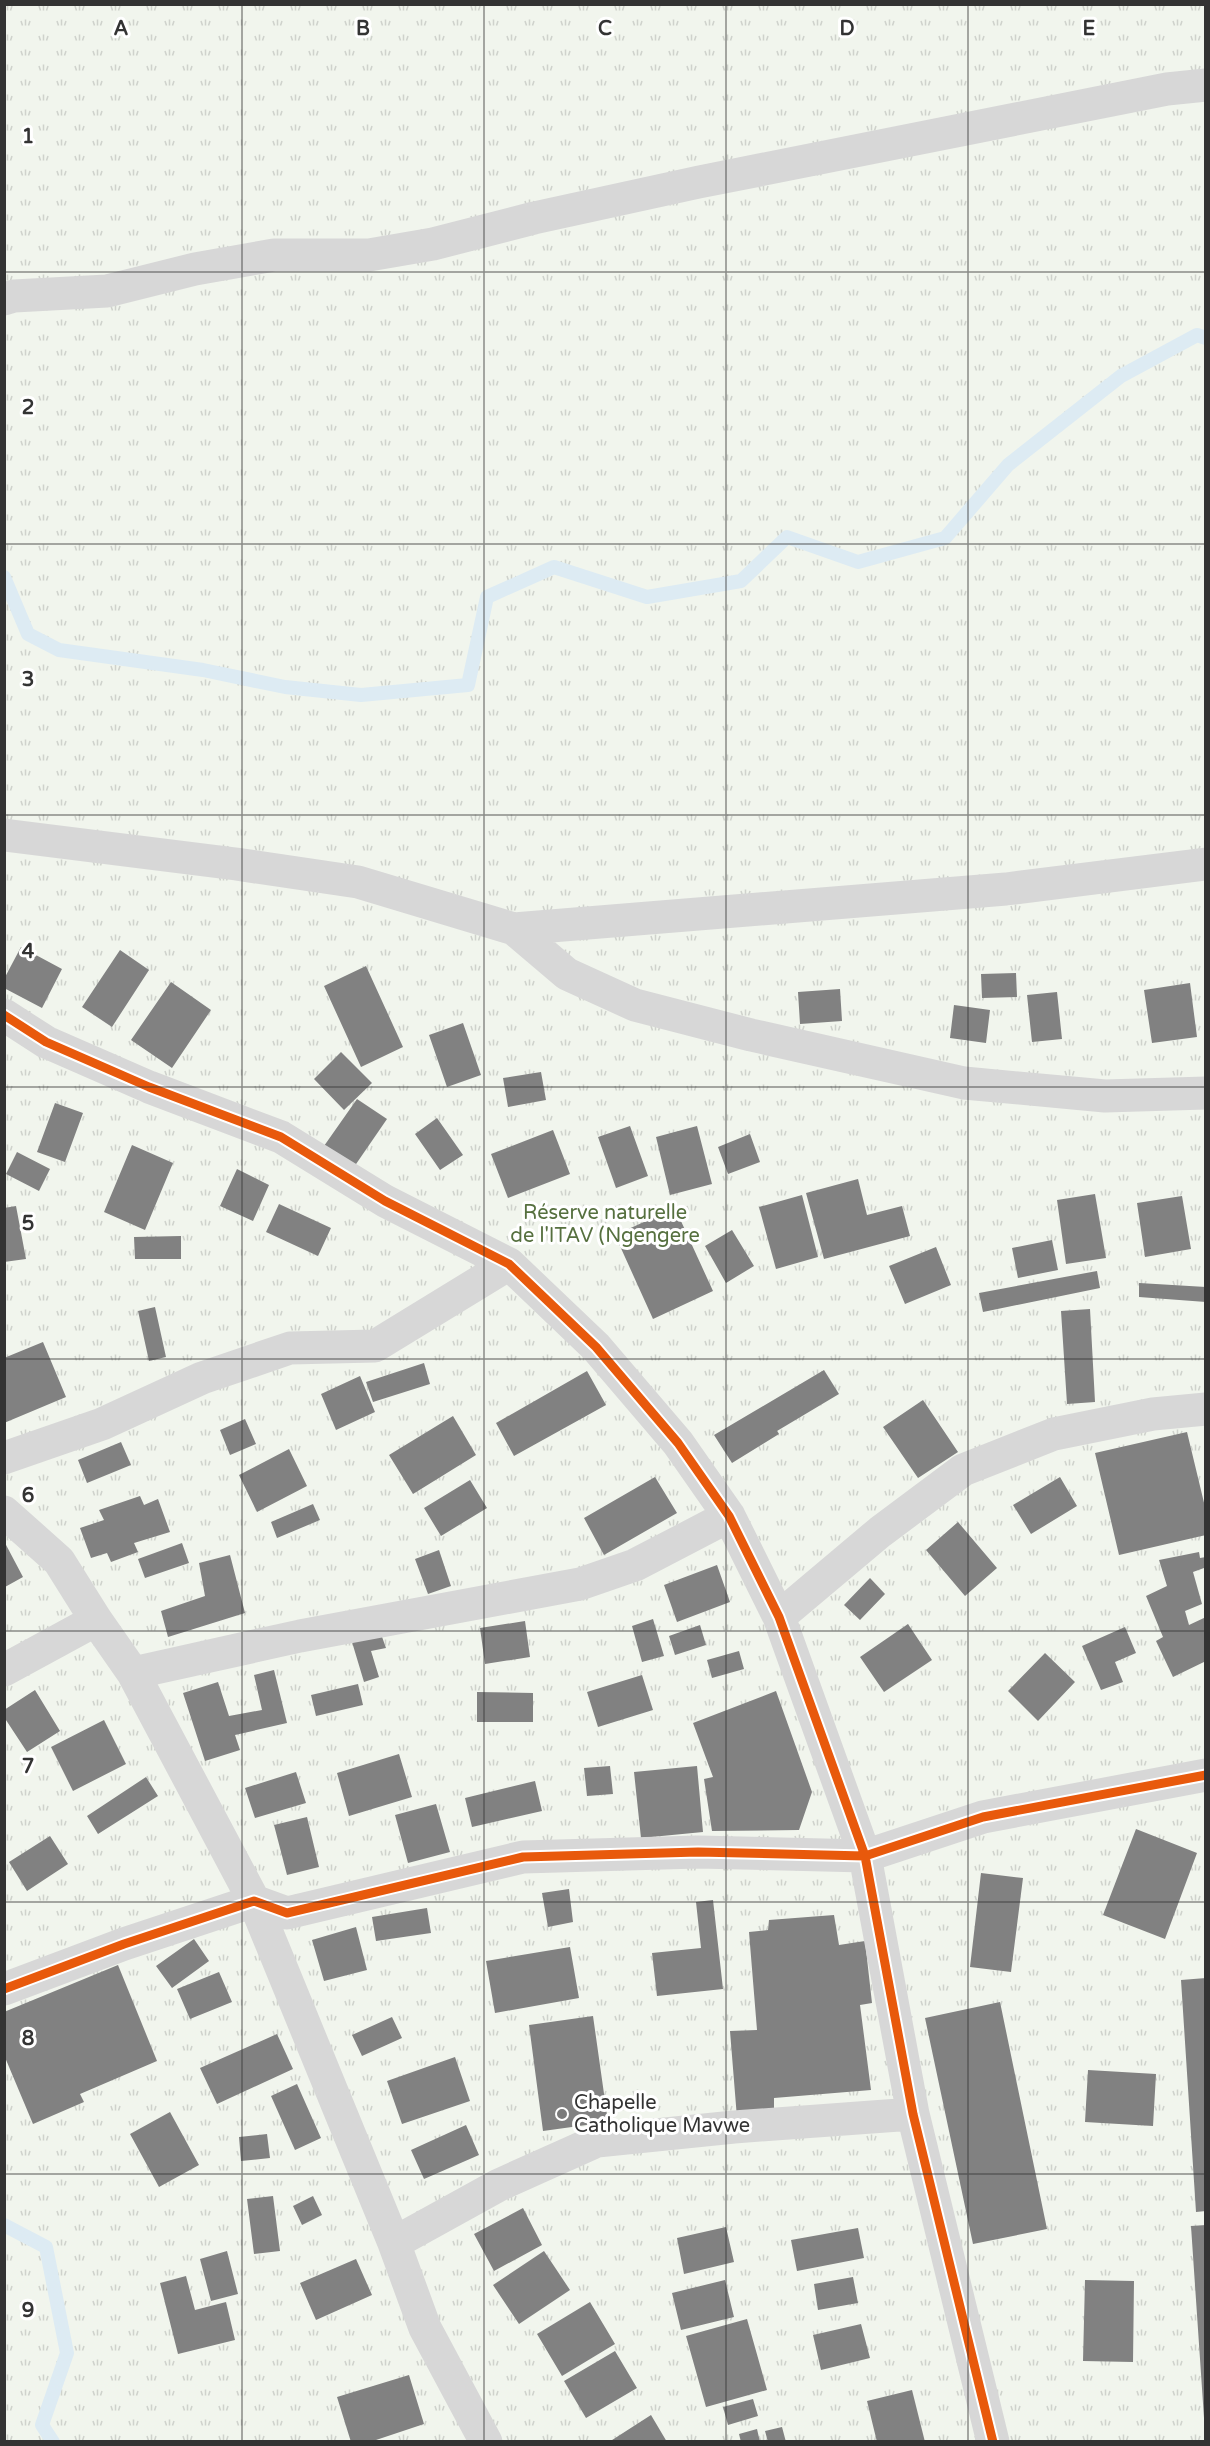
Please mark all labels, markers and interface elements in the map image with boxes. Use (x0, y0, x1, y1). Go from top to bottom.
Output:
text: A (114, 17, 129, 41)
text: B (356, 17, 370, 41)
text: C (598, 17, 612, 41)
text: D (839, 17, 855, 41)
text: E (1083, 17, 1096, 41)
text: 1 (22, 125, 34, 149)
text: 2 (22, 396, 34, 420)
text: 3 (22, 668, 34, 692)
text: 4 (22, 940, 35, 964)
park label: Réserve naturelle de l'ITAV (Ngengere (510, 1201, 700, 1248)
text: 5 (22, 1212, 34, 1236)
text: 6 (22, 1484, 34, 1508)
text: 7 (22, 1755, 34, 1779)
text: 8 (22, 2027, 34, 2051)
place label: Chapelle Catholique Mavwe (574, 2091, 750, 2138)
marker: Chapelle Catholique Mavwe (555, 2107, 569, 2121)
text: 9 (22, 2299, 34, 2323)

